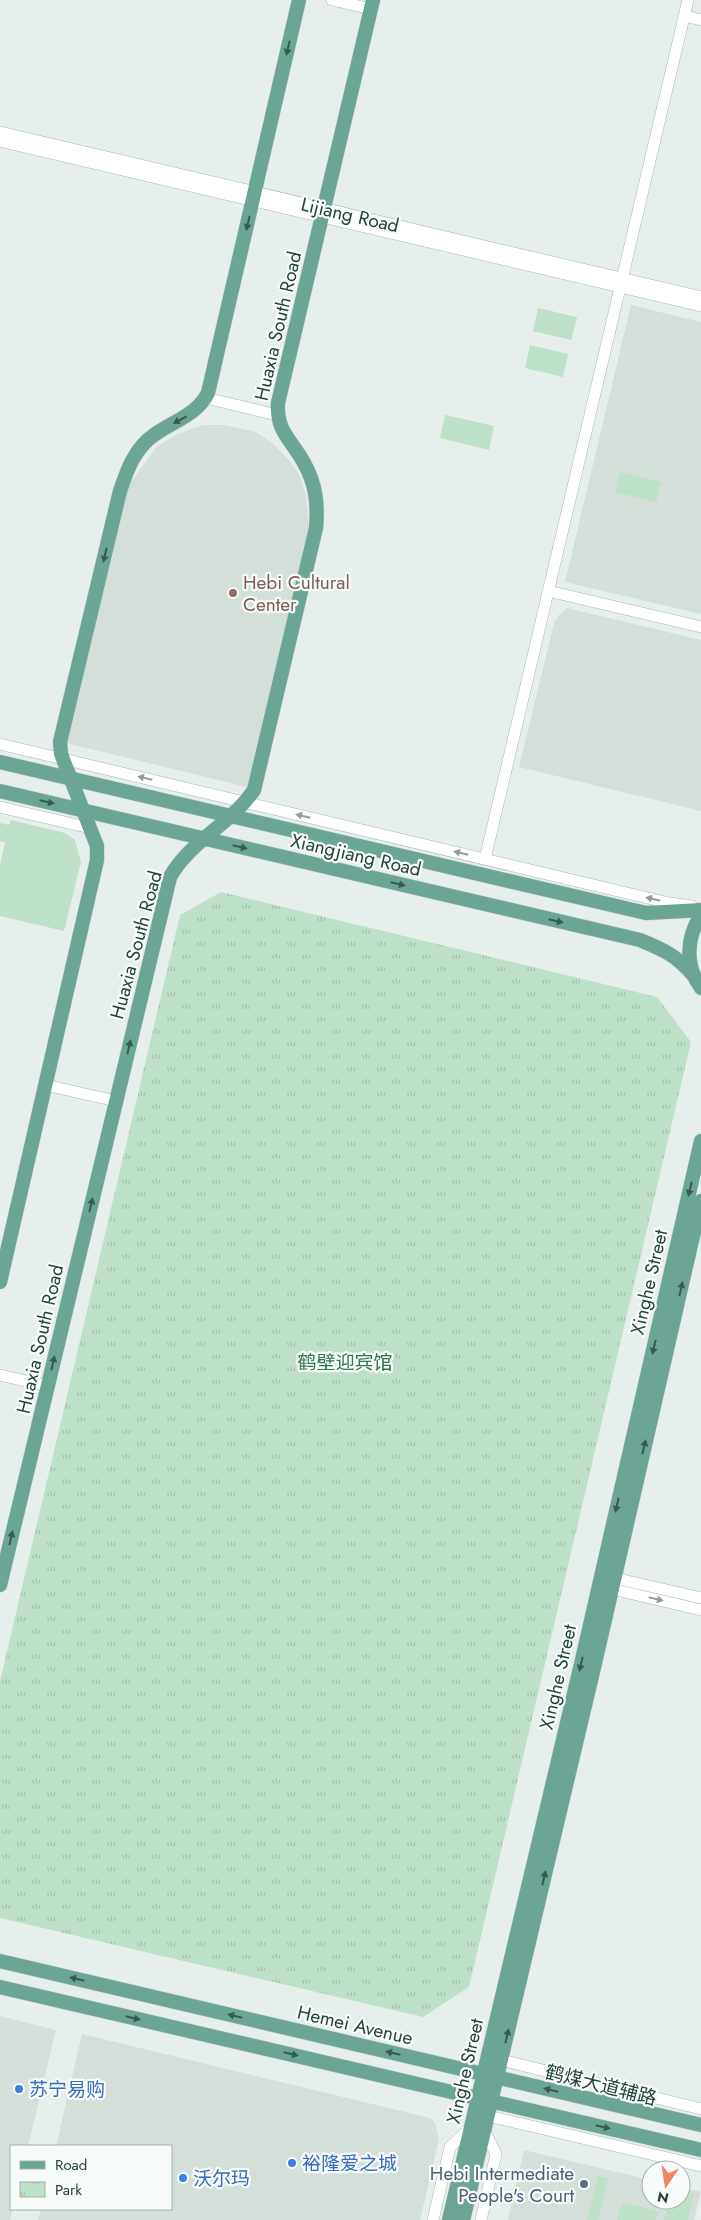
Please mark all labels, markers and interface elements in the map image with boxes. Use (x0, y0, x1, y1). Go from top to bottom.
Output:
one-way arrow (284, 40, 292, 55)
street label: Lijiang Road (298, 191, 402, 239)
one-way arrow (243, 215, 251, 231)
street label: Huaxia South Road (248, 249, 308, 403)
one-way arrow (172, 416, 187, 424)
one-way arrow (101, 547, 109, 562)
place label: Hebi Cultural Center (243, 569, 350, 618)
marker: Hebi Cultural Center (227, 587, 239, 599)
one-way arrow (137, 774, 152, 782)
one-way arrow (40, 798, 55, 806)
one-way arrow (295, 812, 310, 820)
street label: Xiangjiang Road (288, 827, 424, 883)
one-way arrow (232, 843, 247, 851)
one-way arrow (453, 849, 468, 857)
street label: Huaxia South Road (103, 868, 169, 1022)
one-way arrow (391, 880, 406, 888)
one-way arrow (646, 895, 661, 903)
one-way arrow (549, 917, 564, 925)
one-way arrow (125, 1039, 133, 1054)
one-way arrow (686, 1181, 694, 1196)
one-way arrow (87, 1197, 95, 1212)
street label: Xinghe Street (624, 1226, 674, 1337)
street label: Huaxia South Road (10, 1262, 70, 1416)
one-way arrow (677, 1281, 685, 1296)
one-way arrow (650, 1340, 658, 1355)
park label: 鹤壁迎宾馆 (297, 1349, 393, 1376)
one-way arrow (49, 1355, 57, 1370)
one-way arrow (640, 1440, 648, 1455)
one-way arrow (613, 1498, 621, 1513)
one-way arrow (7, 1531, 15, 1546)
one-way arrow (649, 1595, 664, 1603)
street label: Xinghe Street (533, 1621, 583, 1732)
one-way arrow (577, 1656, 585, 1671)
one-way arrow (540, 1871, 548, 1886)
one-way arrow (69, 1975, 84, 1983)
street label: Hemei Avenue (295, 1999, 416, 2051)
one-way arrow (227, 2012, 242, 2020)
one-way arrow (125, 2014, 140, 2022)
street label: Xinghe Street (440, 2015, 490, 2126)
one-way arrow (503, 2029, 511, 2044)
one-way arrow (386, 2049, 401, 2057)
one-way arrow (283, 2051, 299, 2059)
street label: 鹤煤大道辅路 (542, 2058, 660, 2112)
place label: 苏宁易购 (29, 2076, 105, 2103)
marker: 苏宁易购 (13, 2083, 25, 2095)
one-way arrow (544, 2086, 559, 2094)
one-way arrow (595, 2123, 610, 2131)
legend (10, 2145, 172, 2210)
place label: 裕隆爱之城 (302, 2150, 397, 2177)
text: Road (55, 2154, 87, 2176)
marker: 裕隆爱之城 (286, 2157, 298, 2169)
place label: Hebi Intermediate People's Court (430, 2160, 574, 2209)
north arrow (641, 2160, 691, 2210)
place label: 沃尔玛 (193, 2165, 250, 2192)
marker: 沃尔玛 (177, 2172, 189, 2184)
marker: Hebi Intermediate People's Court (578, 2178, 590, 2190)
text: Park (55, 2179, 82, 2201)
text: N (655, 2187, 671, 2209)

